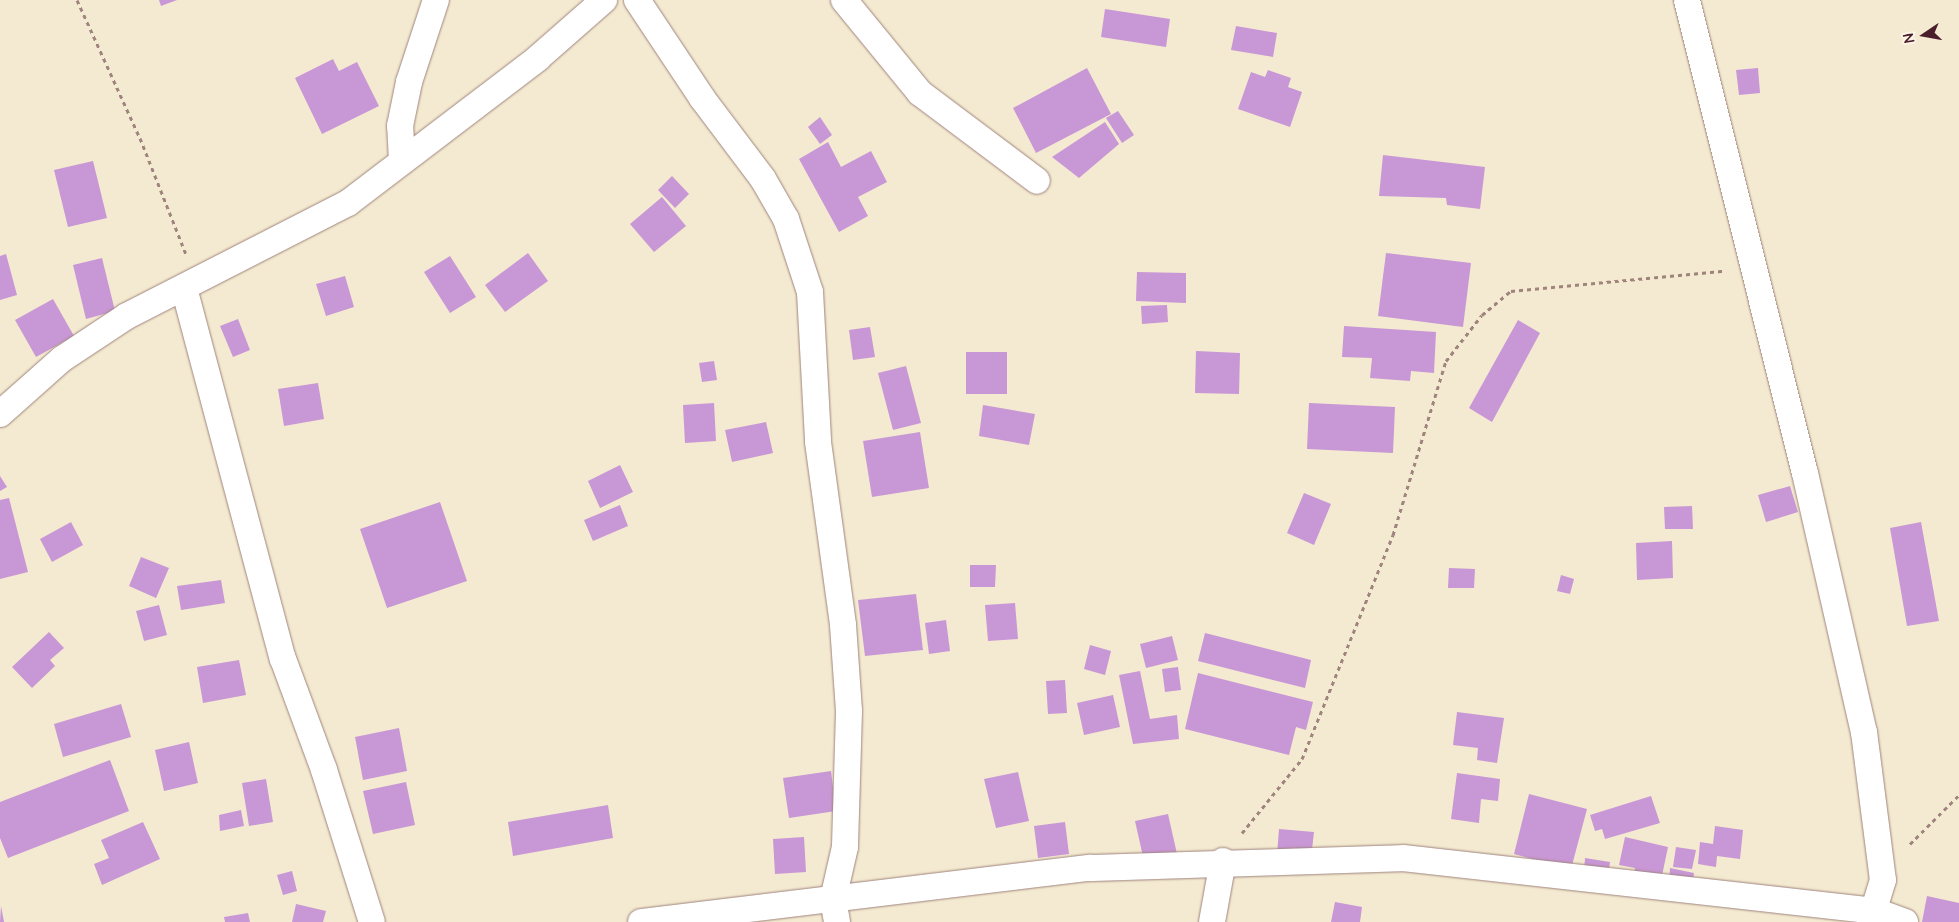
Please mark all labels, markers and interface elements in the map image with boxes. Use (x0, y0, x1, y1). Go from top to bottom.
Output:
north arrow (1899, 10, 1949, 60)
text: N (1899, 32, 1920, 44)

